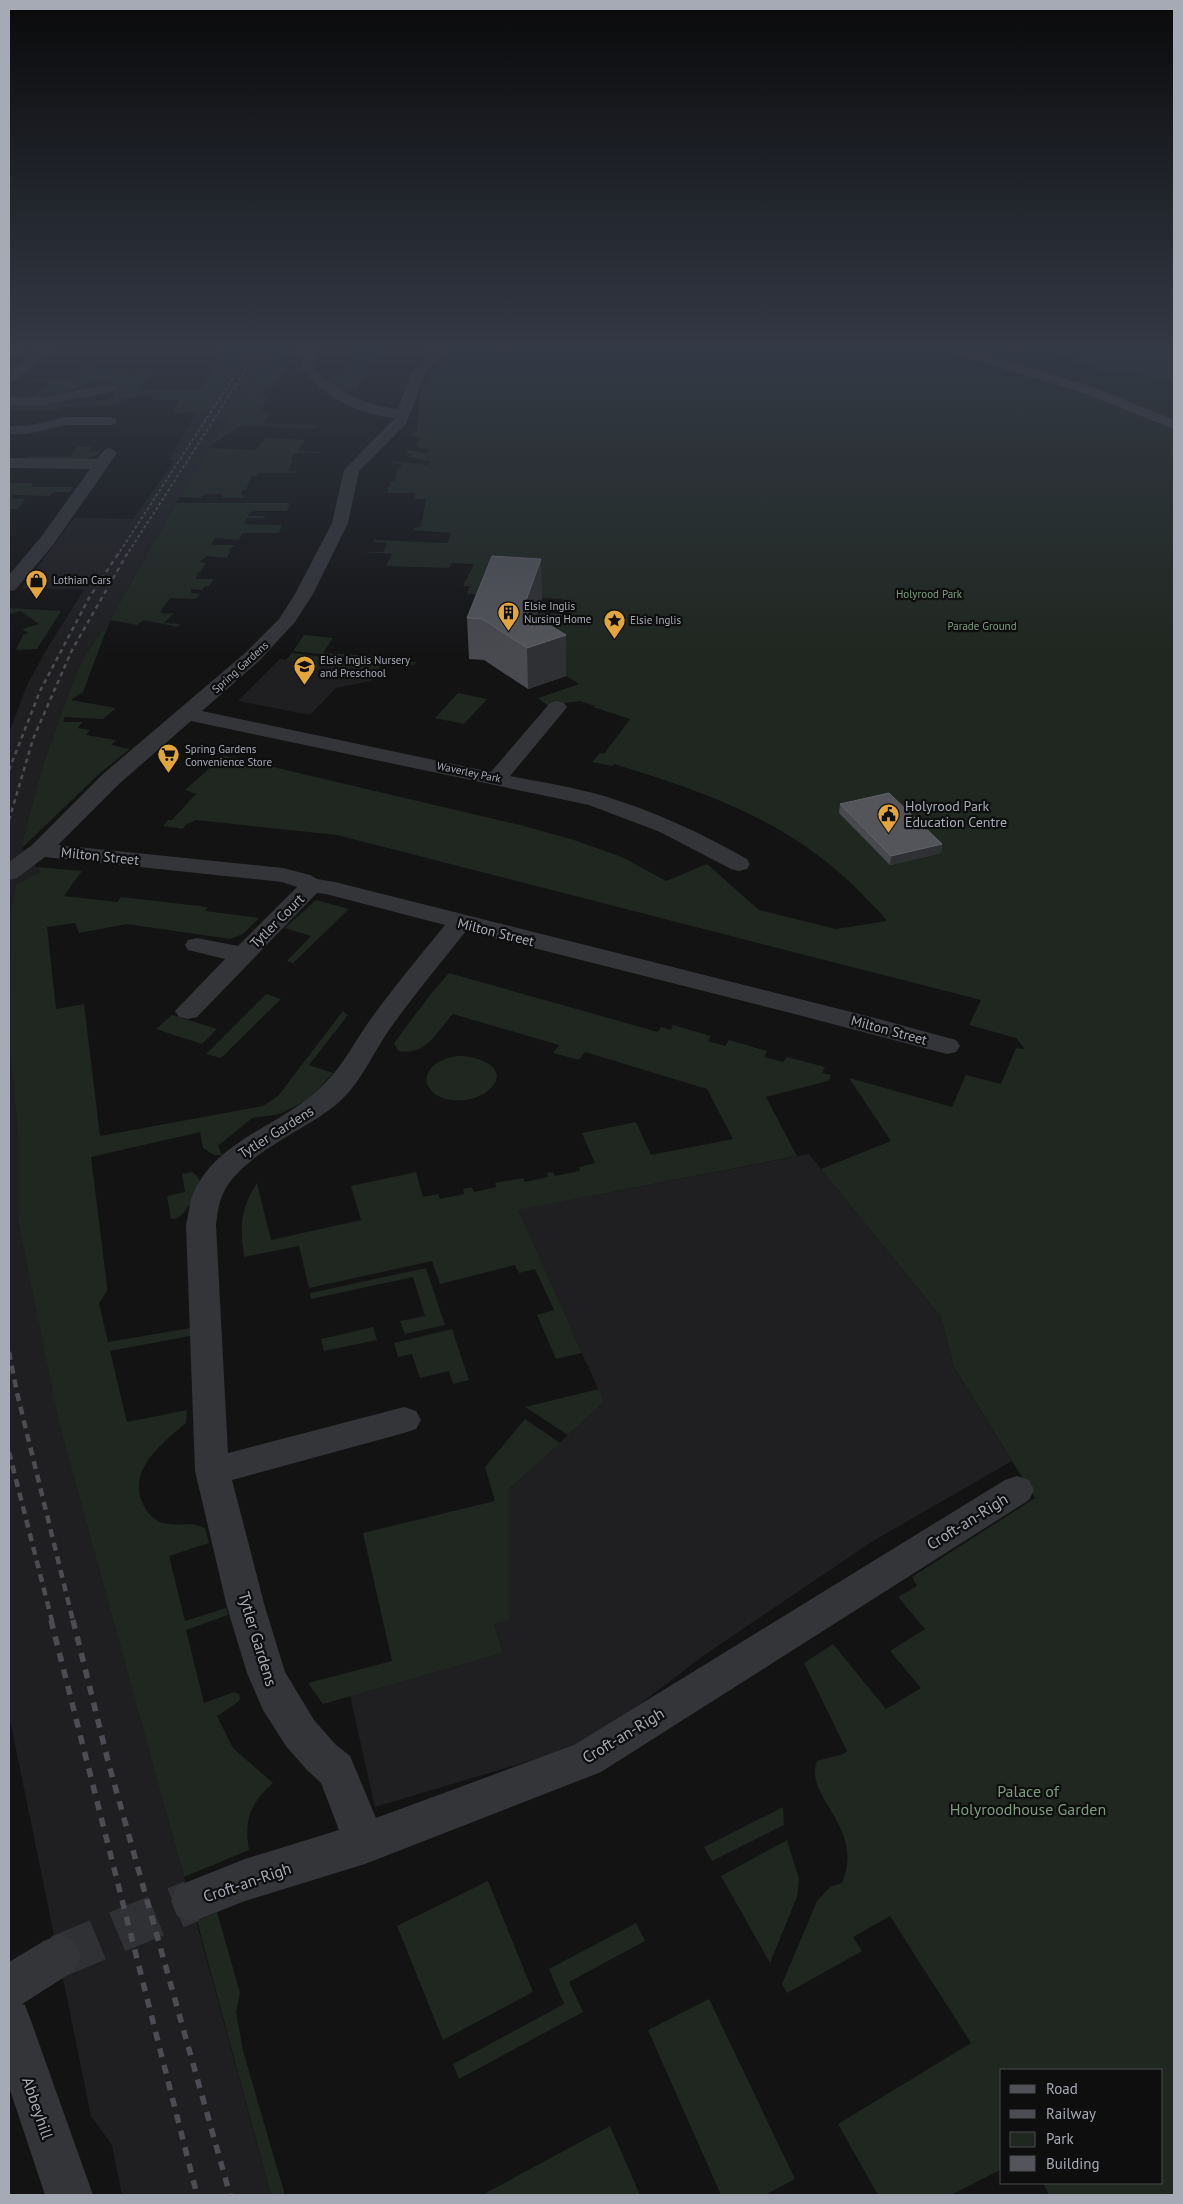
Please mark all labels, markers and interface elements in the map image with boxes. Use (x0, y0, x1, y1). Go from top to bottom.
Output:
shop icon: Lothian Cars (25, 568, 49, 599)
place label: Lothian Cars (53, 573, 111, 587)
park label: Holyrood Park (896, 587, 963, 601)
place label: Elsie Inglis Nursing Home (524, 599, 592, 626)
building icon: Elsie Inglis Nursing Home (496, 600, 520, 631)
place icon: Elsie Inglis (602, 608, 626, 639)
place label: Elsie Inglis (630, 613, 681, 627)
park label: Parade Ground (947, 619, 1017, 633)
street label: Spring Gardens (209, 638, 271, 696)
place label: Elsie Inglis Nursery and Preschool (320, 653, 411, 680)
school or university icon: Elsie Inglis Nursery and Preschool (292, 654, 316, 685)
place label: Spring Gardens Convenience Store (185, 742, 272, 769)
supermarket icon: Spring Gardens Convenience Store (157, 743, 181, 774)
street label: Waverley Park (436, 758, 503, 786)
place label: Holyrood Park Education Centre (905, 797, 1007, 831)
public building icon: Holyrood Park Education Centre (877, 802, 901, 833)
street label: Milton Street (60, 843, 140, 869)
street label: Tytler Court (246, 890, 308, 952)
street label: Milton Street (456, 914, 536, 950)
street label: Milton Street (849, 1011, 929, 1049)
street label: Tytler Gardens (235, 1102, 317, 1162)
street label: Croft-an-Righ (923, 1488, 1011, 1554)
street label: Tytler Gardens (234, 1589, 282, 1689)
street label: Croft-an-Righ (579, 1703, 667, 1767)
park label: Palace of Holyroodhouse Garden (950, 1781, 1106, 1819)
street label: Croft-an-Righ (200, 1858, 294, 1906)
legend (1000, 2069, 1163, 2184)
street label: Abbeyhill (18, 2074, 58, 2142)
text: Road (1046, 2079, 1078, 2098)
text: Railway (1046, 2104, 1096, 2123)
text: Park (1046, 2129, 1074, 2148)
text: Building (1046, 2154, 1100, 2173)

